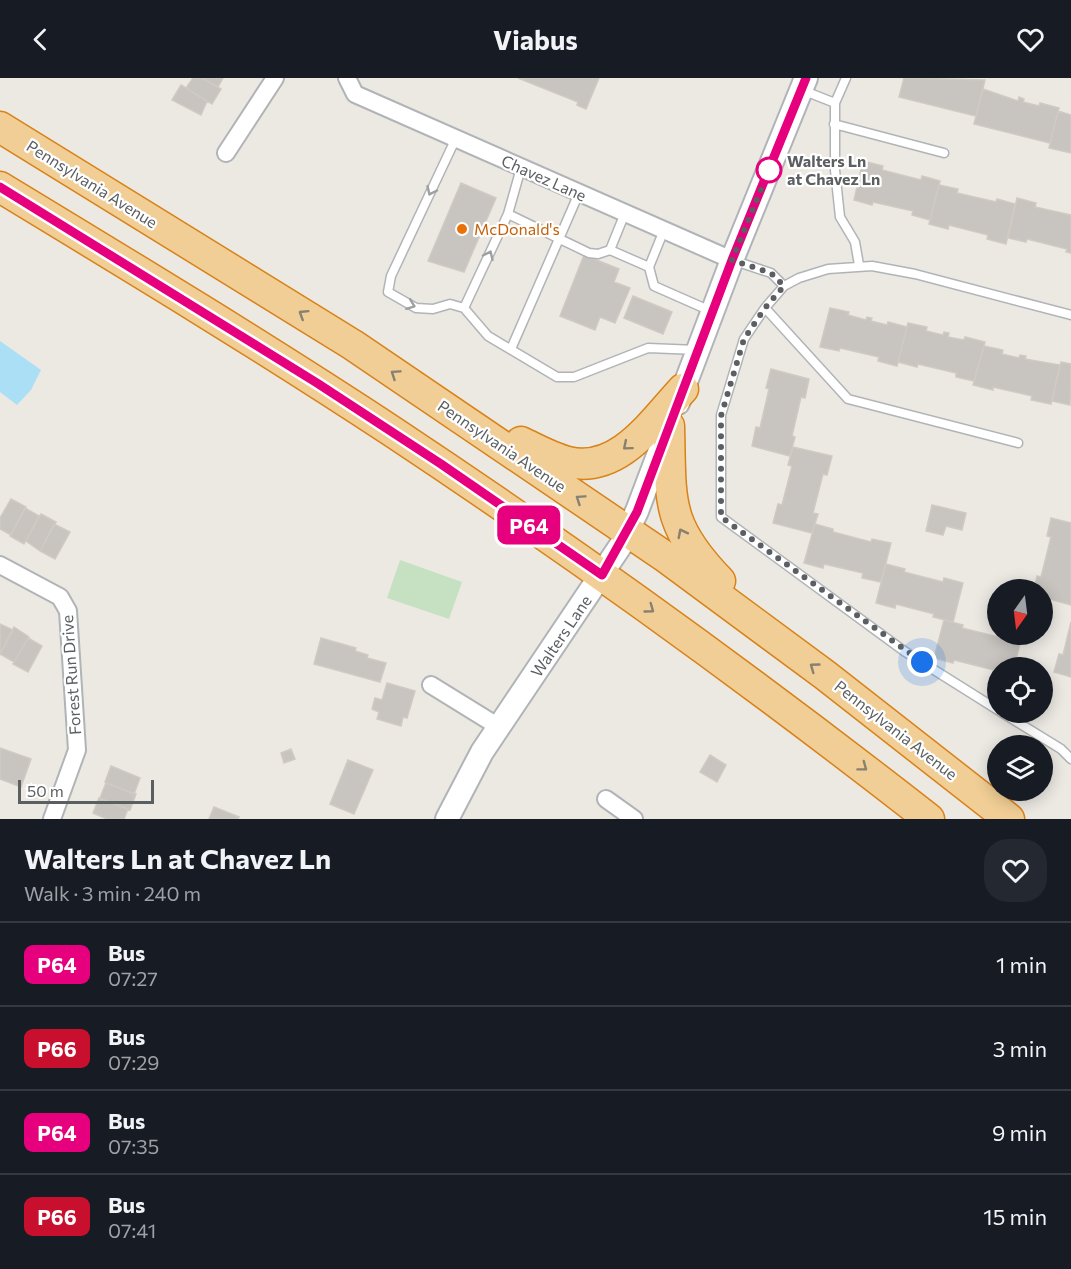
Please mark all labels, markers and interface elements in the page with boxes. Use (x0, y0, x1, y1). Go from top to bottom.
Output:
icon: back (24, 23, 57, 56)
text: Viabus (493, 23, 578, 56)
icon: heart (1014, 23, 1047, 56)
street label: Pennsylvania Avenue (23, 136, 161, 232)
street label: Chavez Lane (499, 150, 590, 205)
place label: Walters Ln at Chavez Ln (787, 151, 880, 188)
marker: Walters Ln at Chavez Ln (756, 157, 782, 183)
one-way arrow (426, 185, 438, 196)
place label: McDonald's (474, 219, 560, 238)
marker: McDonald's (455, 222, 469, 236)
one-way arrow (481, 251, 493, 262)
one-way arrow (405, 297, 415, 310)
one-way arrow (299, 310, 310, 321)
one-way arrow (391, 370, 402, 381)
street label: Pennsylvania Avenue (435, 396, 570, 496)
one-way arrow (623, 439, 634, 450)
one-way arrow (575, 495, 586, 506)
line badge: P64 (494, 506, 564, 544)
text: P64 (509, 513, 549, 538)
one-way arrow (678, 528, 690, 539)
north arrow (987, 579, 1053, 645)
map controls (987, 579, 1053, 801)
street label: Walters Lane (526, 591, 595, 680)
one-way arrow (643, 602, 654, 613)
street label: Forest Run Drive (57, 614, 84, 736)
your location (907, 647, 937, 677)
button: locate (987, 657, 1053, 723)
one-way arrow (810, 663, 821, 674)
street label: Pennsylvania Avenue (831, 676, 961, 783)
button: layers (987, 735, 1053, 801)
one-way arrow (856, 760, 867, 771)
scale bar (18, 777, 154, 804)
text: 50 m (27, 781, 64, 800)
button: heart (984, 839, 1047, 902)
text: Walters Ln at Chavez Ln (24, 841, 331, 875)
text: Walk · 3 min · 240 m (24, 881, 201, 905)
text: Bus (108, 939, 145, 966)
text: 1 min (996, 951, 1047, 978)
text: P64 (37, 952, 77, 977)
text: 07:27 (108, 966, 158, 990)
text: Bus (108, 1023, 145, 1050)
text: 3 min (993, 1035, 1047, 1062)
text: P66 (37, 1036, 77, 1061)
text: 07:29 (108, 1050, 159, 1074)
text: Bus (108, 1107, 145, 1134)
text: 9 min (992, 1119, 1047, 1146)
text: P64 (37, 1120, 77, 1145)
text: 07:35 (108, 1134, 159, 1158)
text: Bus (108, 1191, 145, 1218)
text: 15 min (983, 1203, 1047, 1230)
text: P66 (37, 1204, 77, 1229)
text: 07:41 (108, 1218, 156, 1242)

